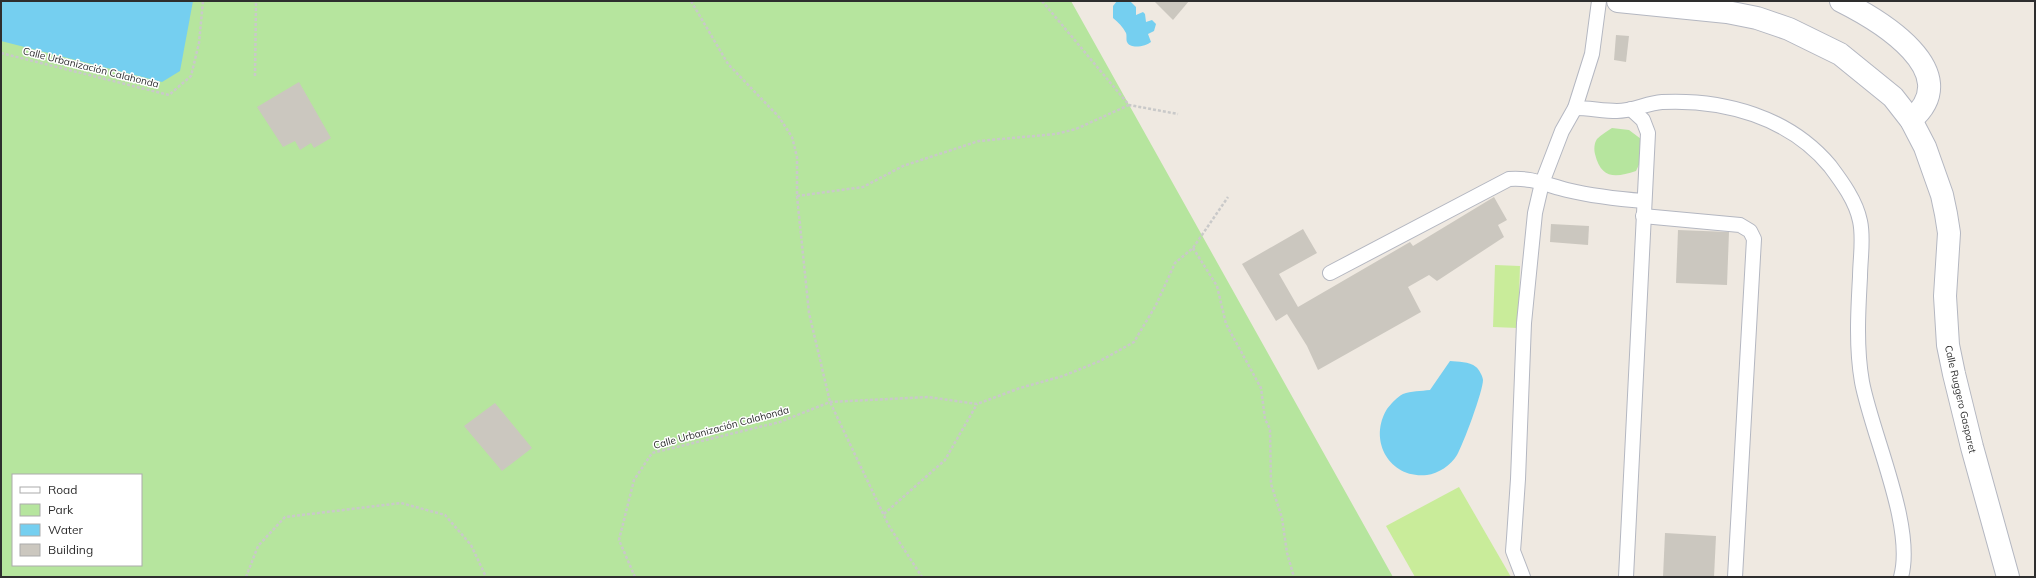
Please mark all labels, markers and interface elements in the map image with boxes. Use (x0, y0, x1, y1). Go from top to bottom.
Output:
street label: Calle Urbanización Calahonda (21, 44, 160, 91)
street label: Calle Ruggero Gasparet (1942, 344, 1979, 455)
street label: Calle Urbanización Calahonda (652, 403, 790, 452)
legend (12, 474, 142, 566)
text: Road (48, 482, 77, 497)
text: Park (48, 502, 74, 517)
text: Water (48, 522, 84, 537)
text: Building (48, 542, 93, 557)

